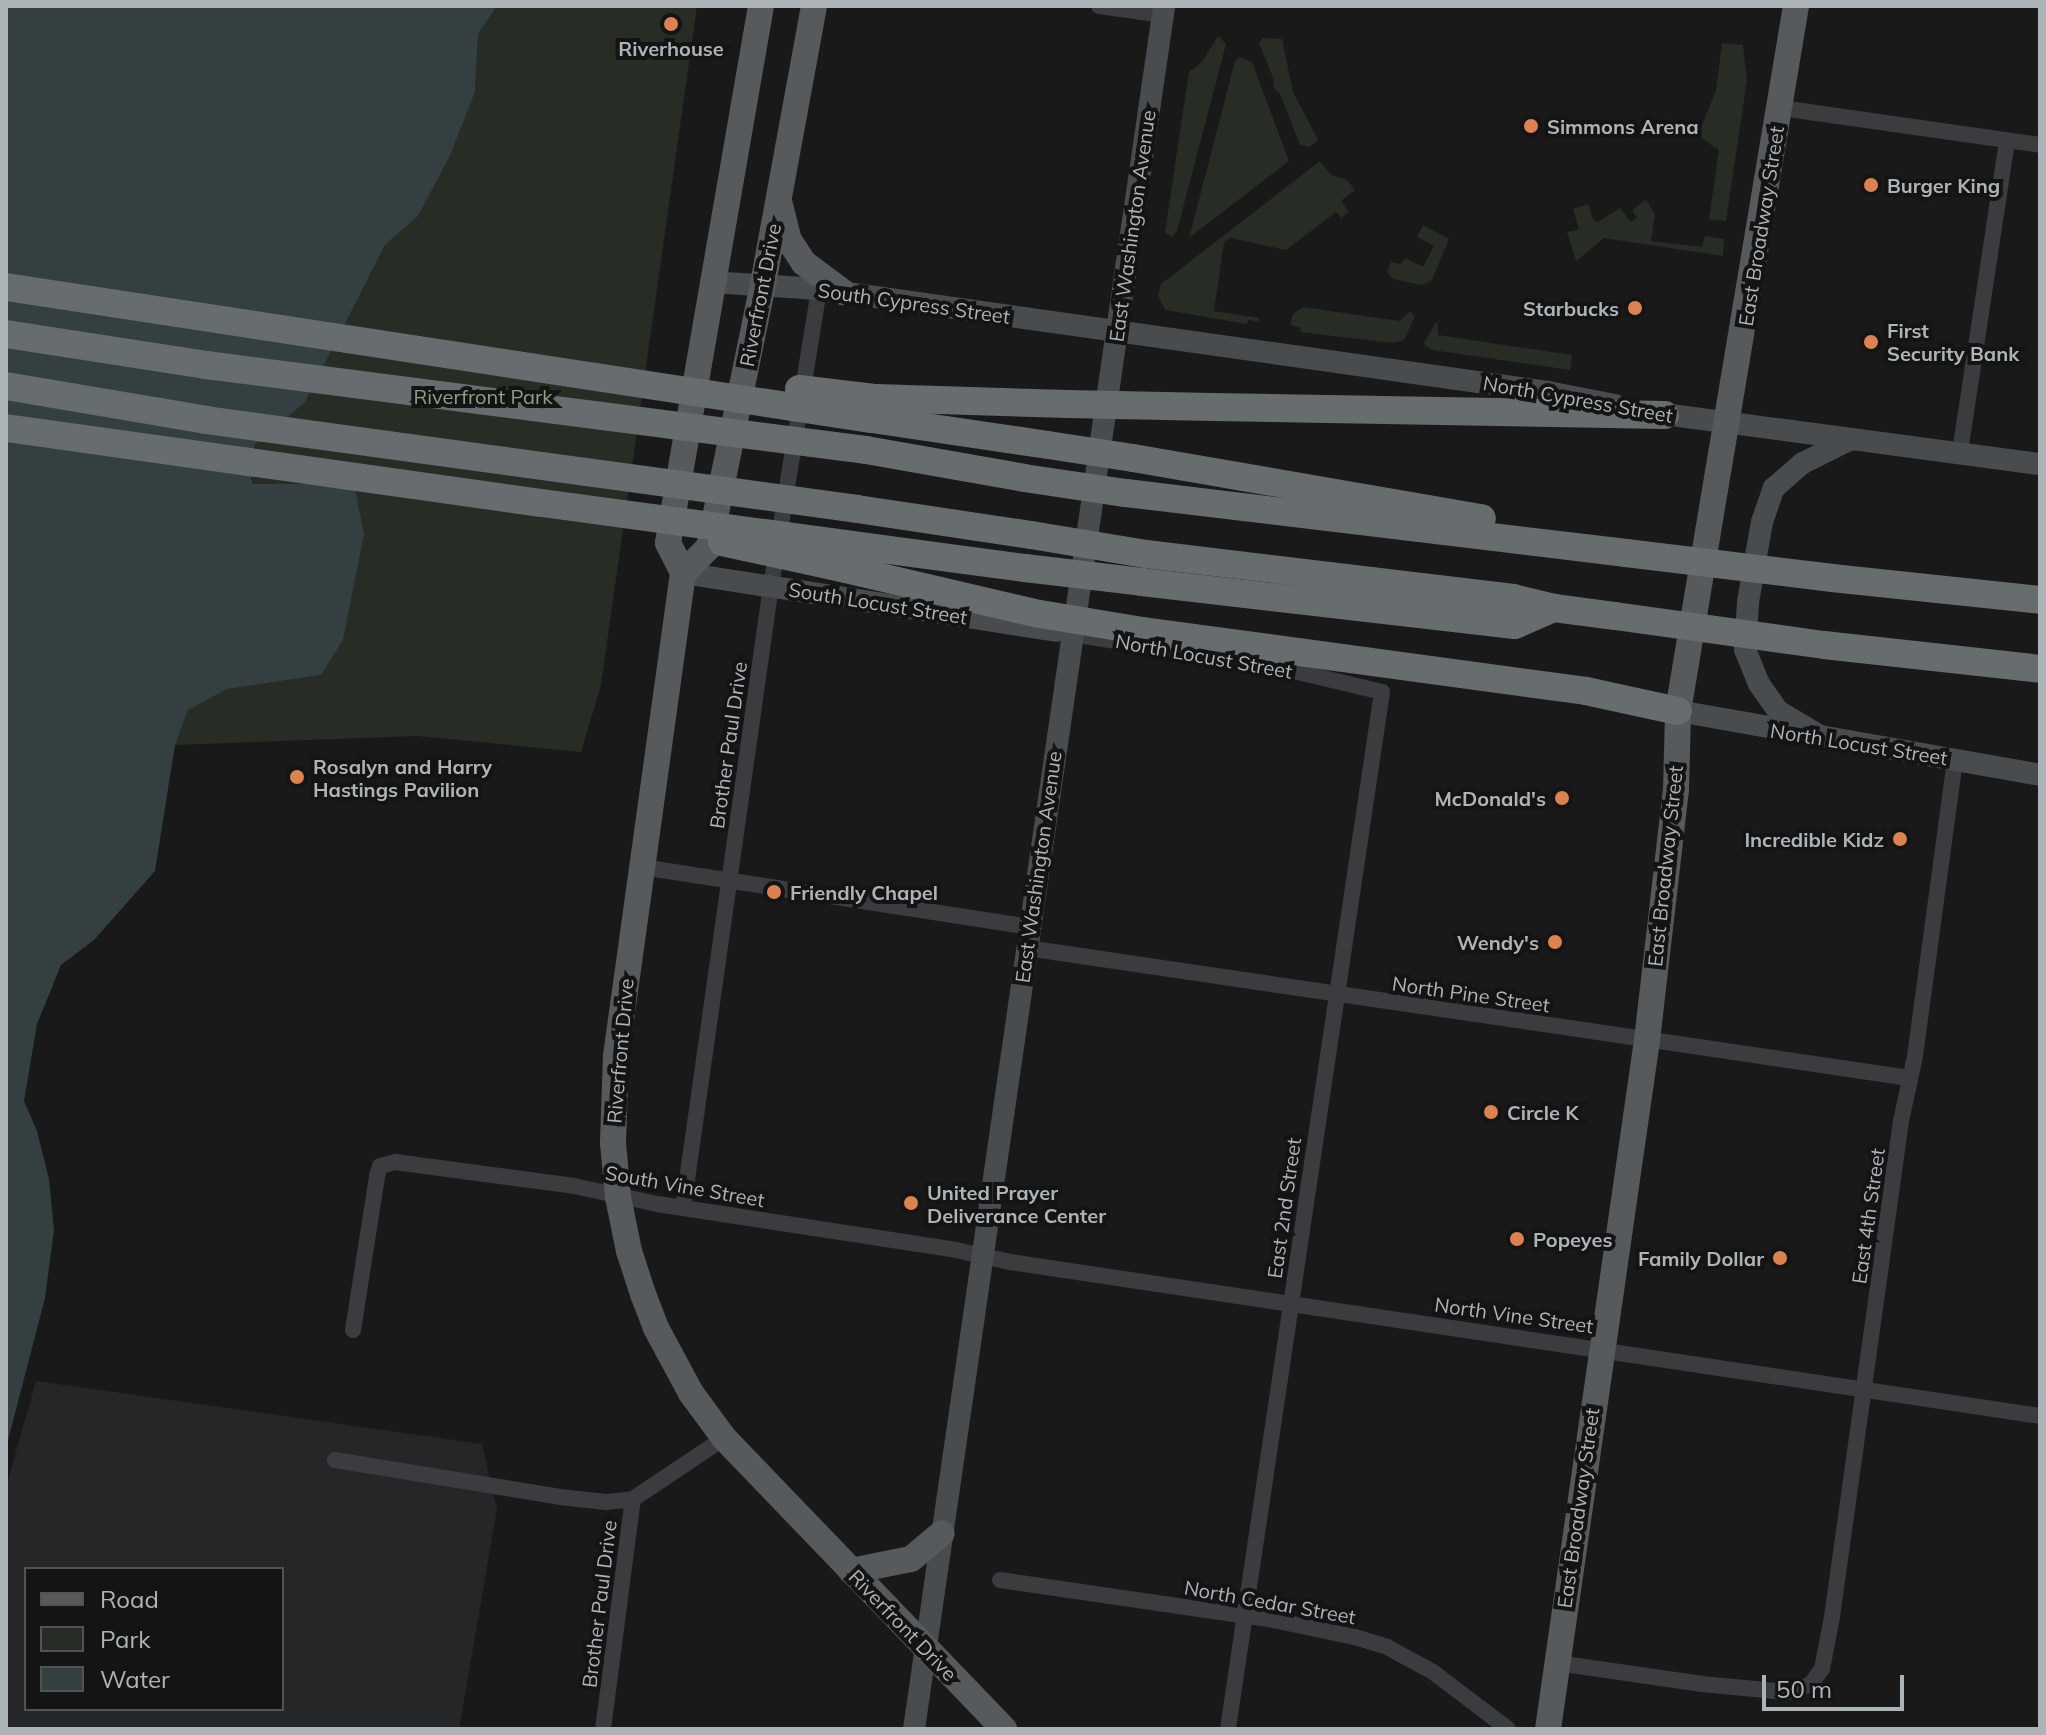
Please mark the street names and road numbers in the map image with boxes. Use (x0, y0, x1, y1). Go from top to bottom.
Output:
street label: East Washington Avenue (1104, 109, 1160, 343)
street label: East Broadway Street (1733, 124, 1789, 328)
street label: Riverfront Drive (734, 221, 786, 369)
street label: South Cypress Street (816, 278, 1012, 328)
street label: North Cypress Street (1481, 370, 1675, 428)
street label: South Locust Street (787, 577, 969, 629)
street label: North Locust Street (1114, 629, 1294, 683)
street label: Brother Paul Drive (704, 660, 752, 830)
street label: North Locust Street (1769, 718, 1949, 770)
street label: East Washington Avenue (1010, 750, 1066, 984)
street label: East Broadway Street (1643, 764, 1687, 968)
street label: North Pine Street (1391, 971, 1551, 1017)
street label: Riverfront Drive (602, 978, 638, 1124)
street label: East 2nd Street (1262, 1136, 1306, 1280)
street label: East 4th Street (1847, 1147, 1889, 1285)
street label: South Vine Street (604, 1160, 766, 1212)
street label: North Vine Street (1433, 1292, 1595, 1338)
street label: East Broadway Street (1552, 1406, 1604, 1610)
street label: Brother Paul Drive (577, 1519, 621, 1689)
street label: Riverfront Drive (844, 1564, 962, 1686)
street label: North Cedar Street (1182, 1575, 1358, 1629)

